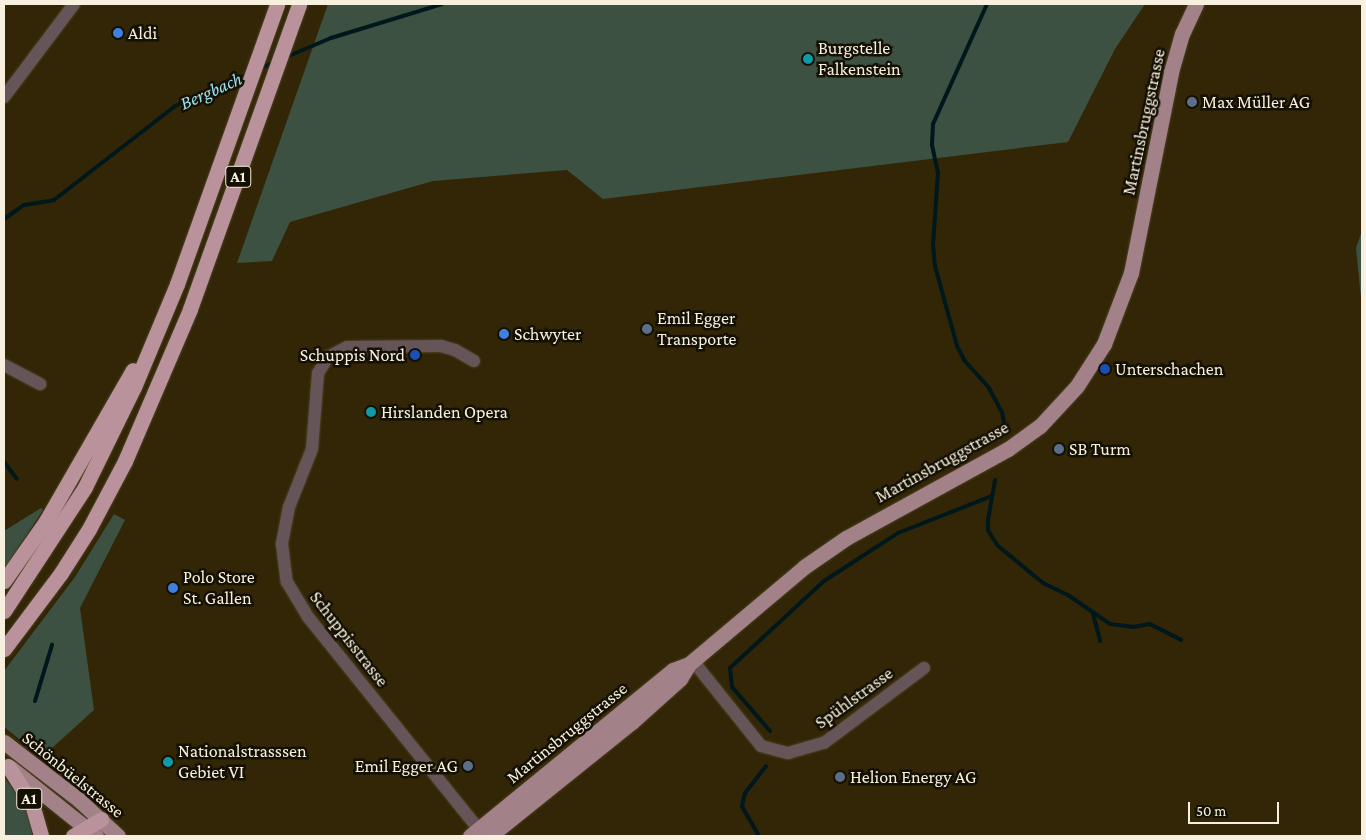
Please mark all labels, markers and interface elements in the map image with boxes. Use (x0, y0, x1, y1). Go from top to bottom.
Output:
place label: Aldi (128, 22, 157, 44)
marker: Aldi (112, 27, 124, 39)
place label: Burgstelle Falkenstein (818, 38, 901, 80)
street label: Martinsbruggstrasse (1118, 47, 1170, 197)
marker: Burgstelle Falkenstein (802, 53, 814, 65)
water label: Bergbach (176, 67, 246, 115)
place label: Max Müller AG (1202, 91, 1310, 113)
marker: Max Müller AG (1186, 96, 1198, 108)
road number: A1 (224, 163, 252, 190)
place label: Emil Egger Transporte (657, 308, 736, 350)
place label: Schwyter (514, 323, 581, 345)
marker: Emil Egger Transporte (641, 323, 653, 335)
marker: Schwyter (498, 328, 510, 340)
place label: Schuppis Nord (300, 344, 405, 366)
marker: Schuppis Nord (409, 349, 421, 361)
place label: Unterschachen (1115, 358, 1223, 380)
marker: Unterschachen (1099, 363, 1111, 375)
place label: Hirslanden Opera (381, 401, 508, 423)
marker: Hirslanden Opera (365, 406, 377, 418)
street label: Martinsbruggstrasse (872, 416, 1012, 508)
place label: SB Turm (1069, 438, 1131, 460)
marker: SB Turm (1053, 443, 1065, 455)
place label: Polo Store St. Gallen (183, 567, 255, 610)
marker: Polo Store St. Gallen (167, 582, 179, 594)
street label: Schuppisstrasse (305, 587, 393, 691)
street label: Spühlstrasse (811, 662, 897, 734)
street label: Martinsbruggstrasse (502, 678, 632, 788)
street label: Schönbüelstrasse (18, 727, 128, 823)
place label: Nationalstrasssen Gebiet VI (178, 741, 307, 784)
place label: Emil Egger AG (355, 755, 458, 777)
marker: Nationalstrasssen Gebiet VI (162, 756, 174, 768)
marker: Emil Egger AG (462, 760, 474, 772)
place label: Helion Energy AG (850, 766, 976, 788)
marker: Helion Energy AG (834, 771, 846, 783)
road number: A1 (15, 786, 43, 812)
scale bar (1191, 792, 1282, 824)
text: 50 m (1196, 803, 1226, 819)

